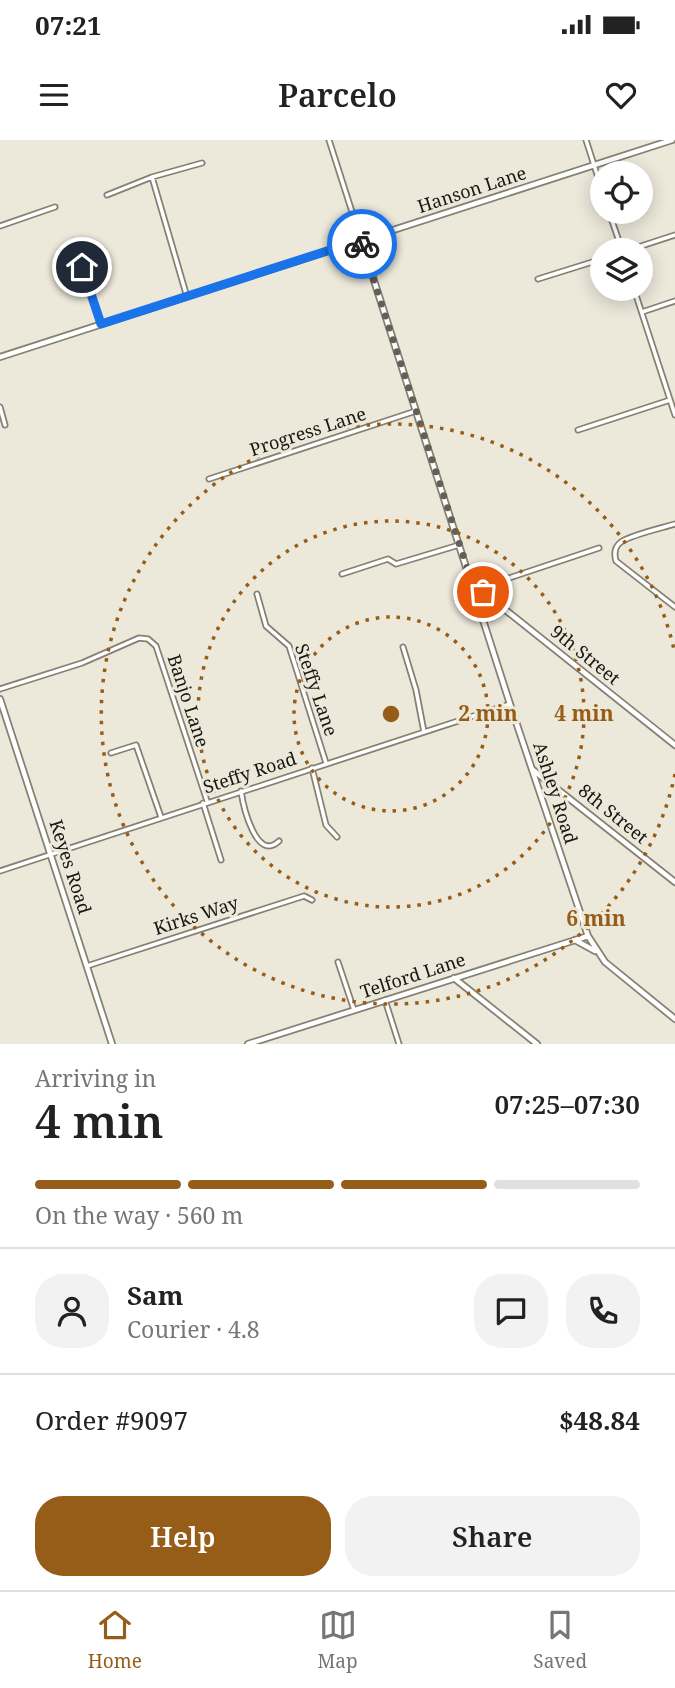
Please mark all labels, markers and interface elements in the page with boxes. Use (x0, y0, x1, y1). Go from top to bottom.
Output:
text: 07:21 (35, 7, 102, 43)
text: Parcelo (278, 73, 397, 116)
icon: menu (35, 76, 73, 114)
icon: heart (602, 76, 640, 114)
street label: Hanson Lane (414, 160, 529, 218)
map controls (590, 161, 653, 301)
button: locate (590, 161, 653, 224)
courier (327, 209, 397, 279)
icon: bike (343, 225, 381, 263)
pin (52, 237, 112, 297)
button: layers (590, 238, 653, 301)
icon: home (63, 248, 101, 286)
street label: Progress Lane (246, 401, 369, 461)
pin (453, 562, 513, 622)
icon: bag (464, 573, 502, 611)
street label: 9th Street (546, 619, 625, 690)
street label: Steffy Lane (290, 640, 344, 739)
street label: Banjo Lane (163, 651, 215, 750)
text: 2 min (458, 699, 518, 727)
text: 4 min (554, 699, 614, 727)
centre of rings (379, 702, 403, 726)
street label: Ashley Road (528, 739, 584, 847)
street label: Steffy Road (200, 746, 299, 798)
street label: 8th Street (574, 778, 653, 849)
street label: Keyes Road (44, 816, 97, 917)
street label: Kirks Way (150, 890, 242, 940)
text: 6 min (566, 904, 626, 932)
street label: Telford Lane (357, 947, 468, 1003)
text: Arriving in (35, 1062, 156, 1094)
text: 07:25–07:30 (494, 1086, 640, 1122)
text: 4 min (35, 1089, 163, 1151)
text: On the way · 560 m (35, 1199, 243, 1231)
button: person (35, 1274, 109, 1348)
button: chat (474, 1274, 548, 1348)
button: phone (566, 1274, 640, 1348)
text: Sam (127, 1277, 183, 1313)
text: Courier · 4.8 (127, 1313, 260, 1345)
text: Order #9097 (35, 1402, 188, 1438)
text: $48.84 (559, 1402, 640, 1438)
button: Help (35, 1496, 331, 1576)
button: Share (345, 1496, 640, 1576)
tab: Home (88, 1606, 142, 1674)
tab: Map (318, 1606, 358, 1674)
tab: Saved (533, 1606, 587, 1674)

